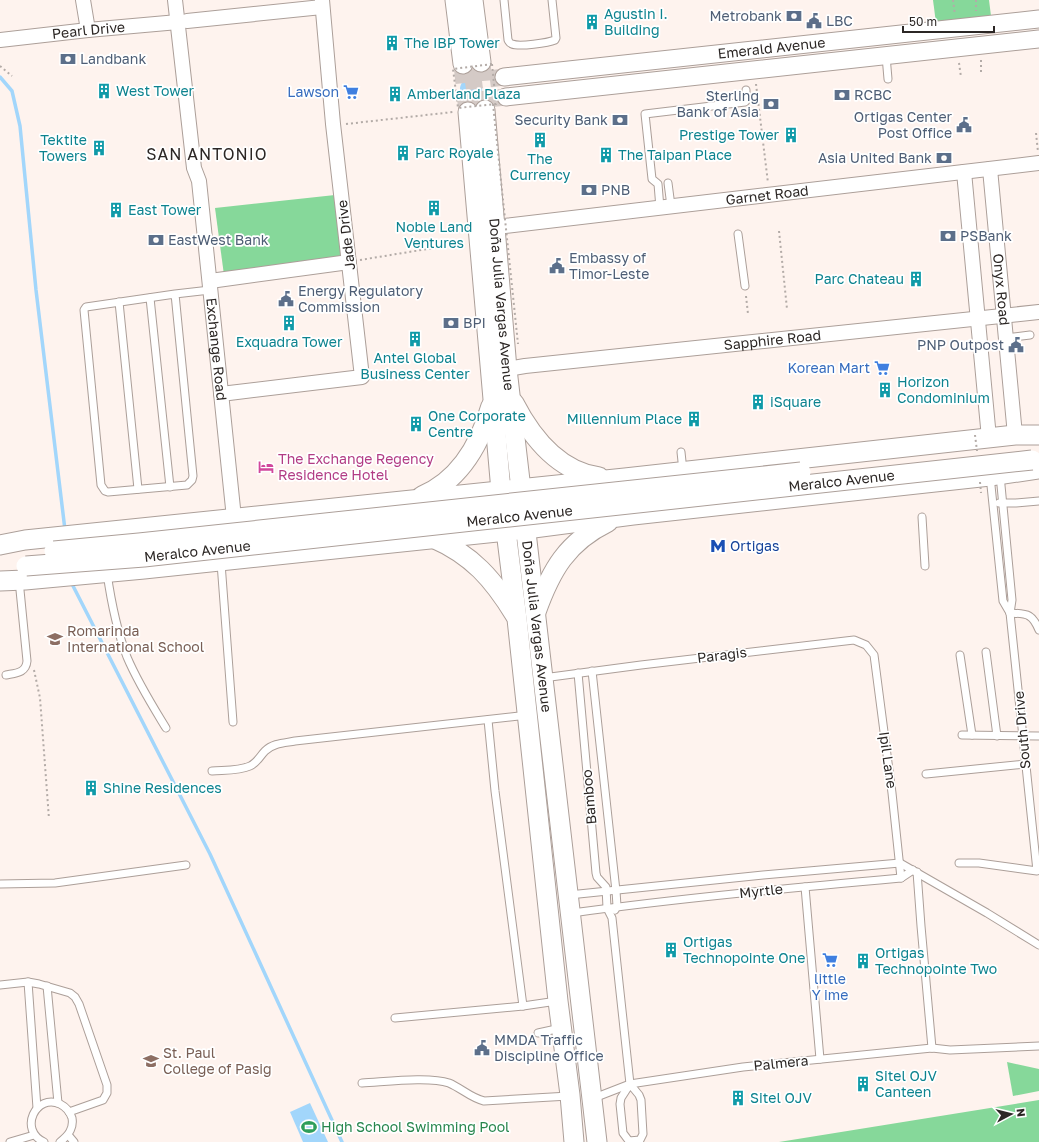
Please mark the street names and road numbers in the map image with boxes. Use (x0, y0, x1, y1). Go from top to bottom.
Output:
street label: Pearl Drive (51, 18, 126, 42)
street label: Emerald Avenue (717, 33, 826, 62)
street label: Garnet Road (725, 181, 810, 208)
street label: Jade Drive (333, 199, 358, 271)
street label: Doña Julia Vargas Avenue (486, 217, 518, 391)
street label: Onyx Road (990, 253, 1014, 326)
street label: Exchange Road (203, 297, 231, 401)
street label: Sapphire Road (723, 326, 822, 353)
street label: Meralco Avenue (787, 466, 895, 495)
street label: Meralco Avenue (465, 501, 573, 530)
street label: Meralco Avenue (143, 536, 251, 565)
street label: Doña Julia Vargas Avenue (519, 539, 556, 713)
street label: Paragis (696, 643, 748, 666)
street label: South Drive (1010, 690, 1033, 770)
street label: Ipil Lane (876, 730, 901, 790)
street label: Bamboo (578, 769, 599, 825)
street label: Myrtle (738, 880, 784, 901)
street label: Palmera (753, 1051, 809, 1074)

